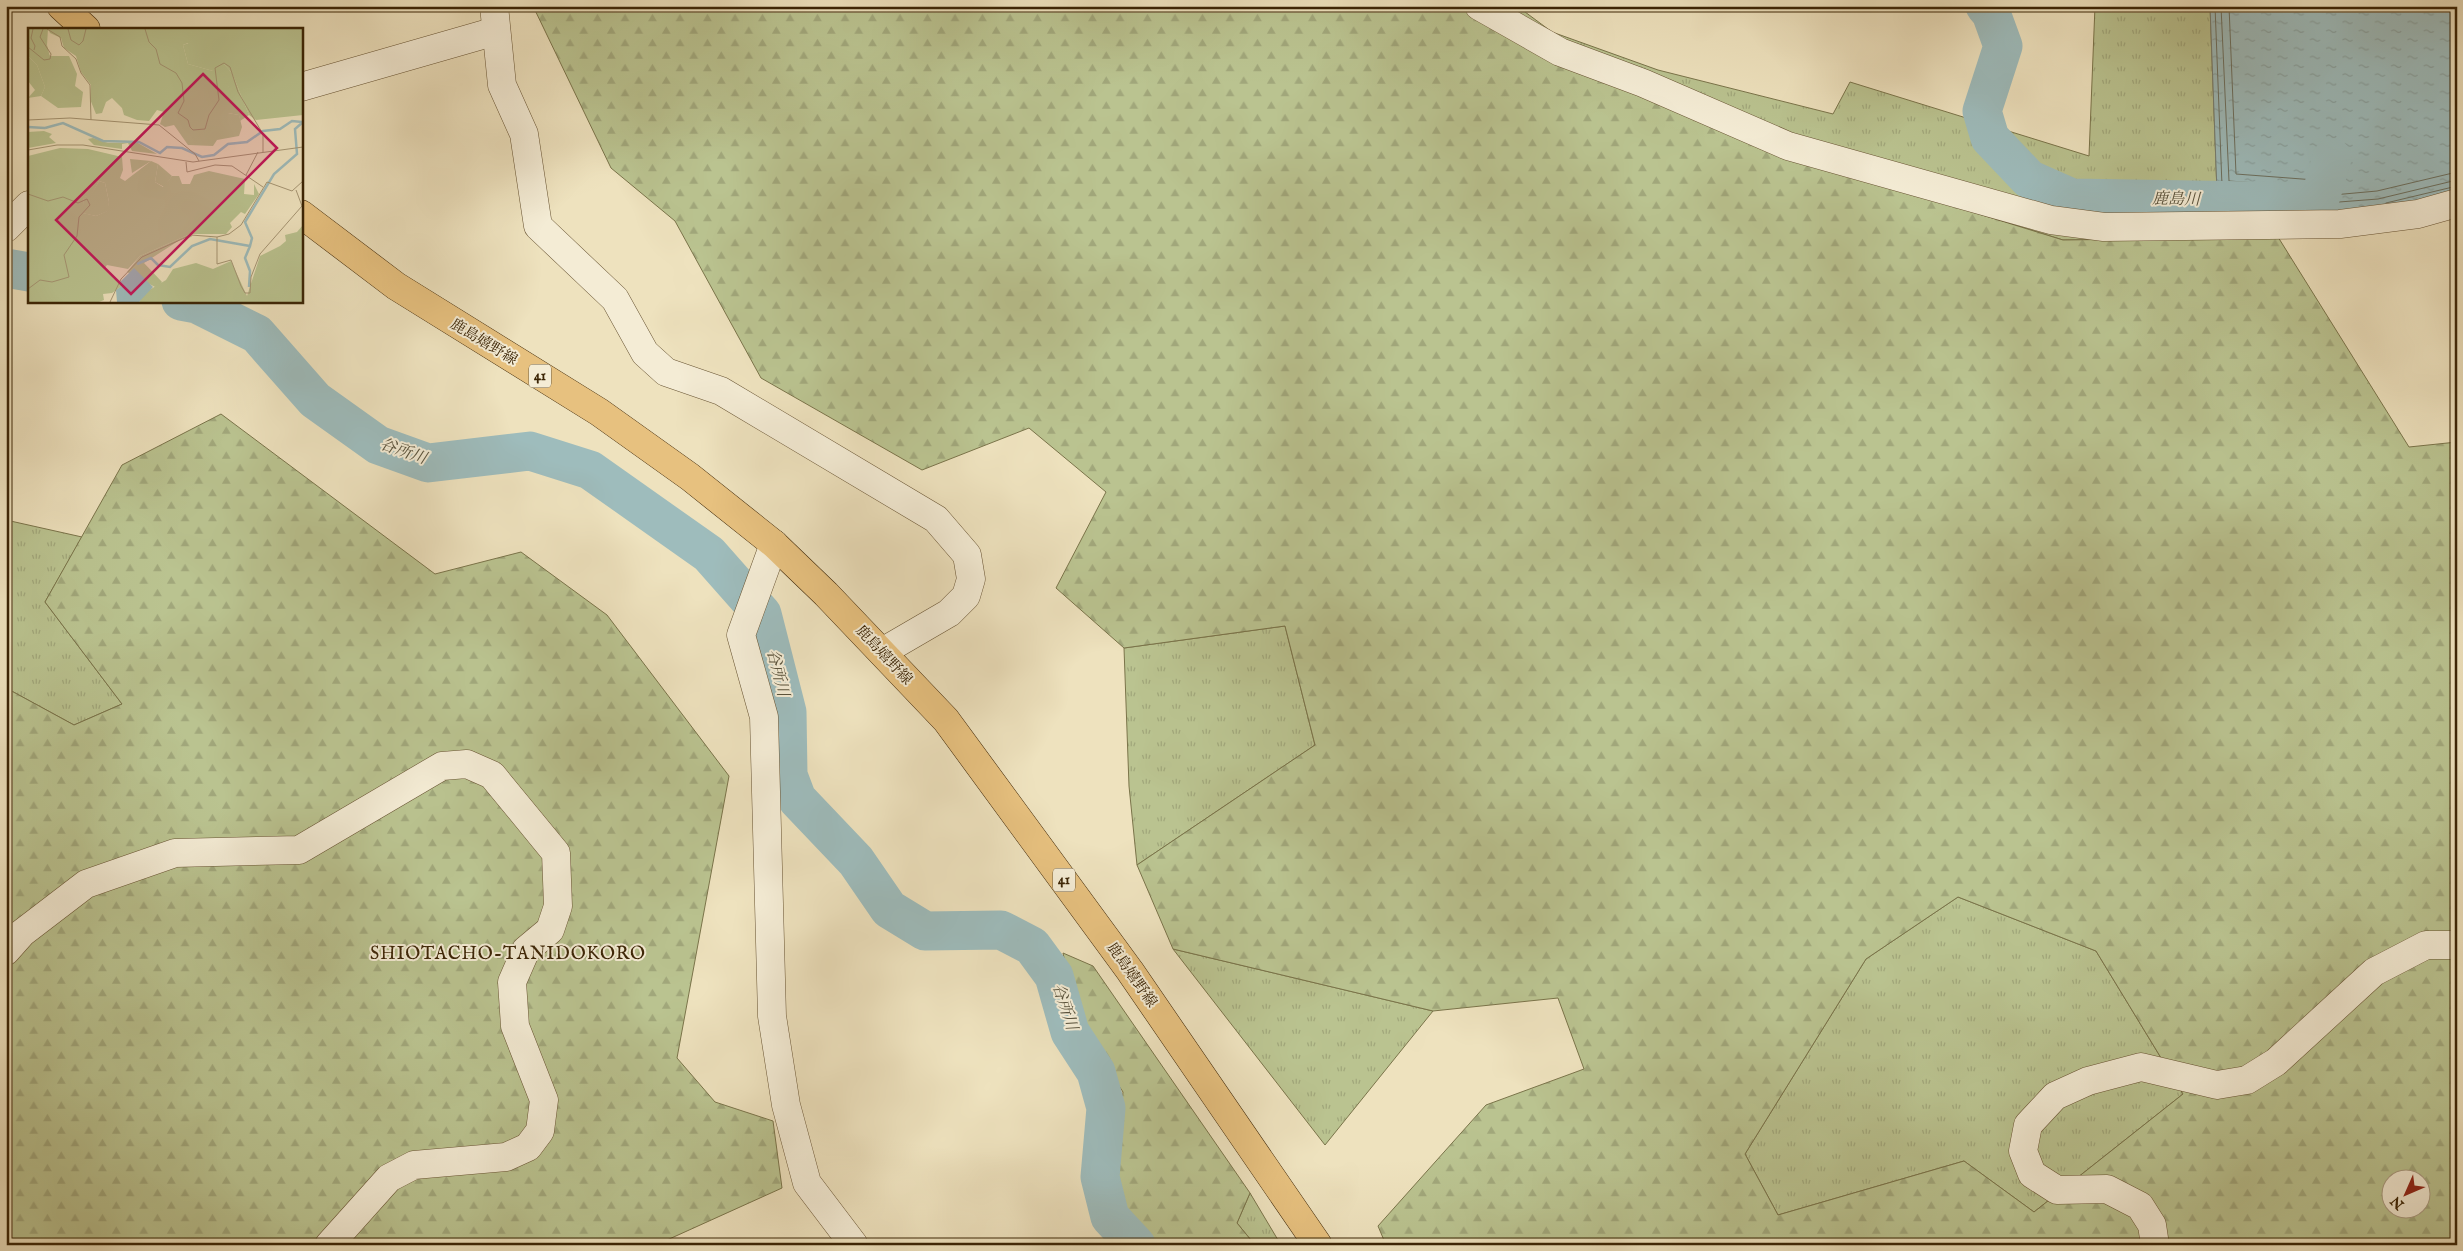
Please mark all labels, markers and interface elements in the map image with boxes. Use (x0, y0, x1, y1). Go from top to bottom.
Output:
inset map (28, 28, 302, 302)
water label: 鹿島川 (2152, 190, 2202, 210)
street label: 鹿島嬉野線 (447, 315, 521, 369)
road number: 41 (529, 364, 551, 388)
water label: 谷所川 (377, 435, 431, 470)
street label: 鹿島嬉野線 (851, 621, 917, 689)
water label: 谷所川 (761, 647, 793, 701)
road number: 41 (1053, 868, 1075, 892)
street label: 鹿島嬉野線 (1103, 939, 1161, 1011)
district label: SHIOTACHO-TANIDOKORO (370, 943, 646, 966)
water label: 谷所川 (1047, 981, 1082, 1035)
north arrow (2380, 1168, 2430, 1218)
text: N (2387, 1192, 2409, 1214)

